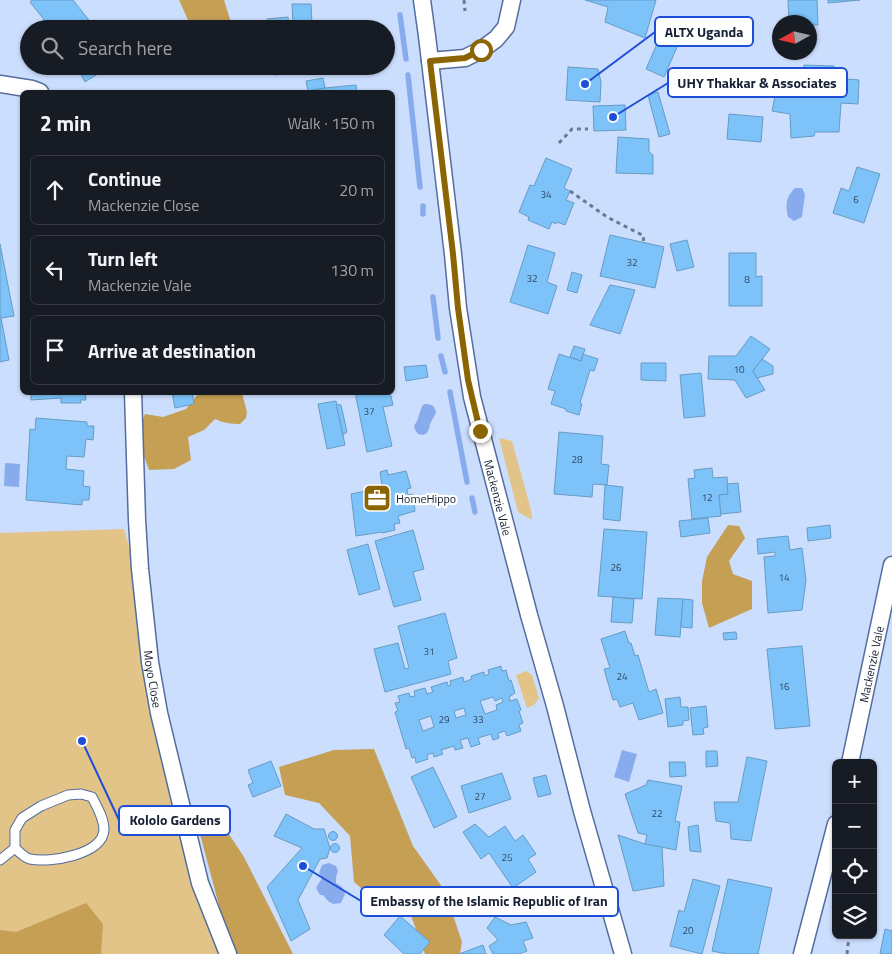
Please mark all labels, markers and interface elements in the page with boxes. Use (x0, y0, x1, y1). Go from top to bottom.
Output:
north arrow (772, 15, 817, 60)
callout: ALTX Uganda (655, 17, 753, 46)
search box (20, 20, 395, 75)
text: ALTX Uganda (665, 21, 743, 42)
text: Search here (78, 33, 172, 62)
icon: search (38, 34, 66, 62)
route start (470, 39, 493, 62)
callout: UHY Thakkar & Associates (668, 68, 847, 97)
text: UHY Thakkar & Associates (677, 72, 837, 93)
text: 2 min (40, 107, 91, 139)
text: Walk · 150 m (287, 111, 375, 135)
text: Continue (88, 164, 161, 193)
icon: ahead (41, 176, 69, 204)
text: 20 m (339, 178, 374, 202)
house number: 34 (540, 187, 552, 202)
house number: 6 (853, 192, 859, 207)
text: Mackenzie Close (88, 193, 199, 217)
text: Turn left (88, 244, 158, 273)
house number: 32 (626, 255, 638, 270)
icon: left (41, 256, 69, 284)
text: 130 m (330, 258, 374, 282)
house number: 32 (526, 271, 538, 286)
house number: 8 (744, 272, 750, 287)
text: Mackenzie Vale (88, 273, 192, 297)
icon: arrive (41, 336, 69, 364)
text: Arrive at destination (88, 336, 256, 365)
house number: 10 (733, 362, 745, 377)
house number: 37 (363, 404, 375, 419)
route end (469, 420, 492, 443)
house number: 28 (571, 452, 583, 467)
street label: Mackenzie Vale (479, 457, 517, 537)
office icon: HomeHippo (362, 483, 392, 513)
place label: HomeHippo (396, 489, 456, 508)
house number: 12 (701, 490, 713, 505)
house number: 26 (610, 560, 622, 575)
house number: 14 (778, 570, 790, 585)
street label: Mackenzie Vale (854, 624, 888, 704)
house number: 31 (423, 644, 435, 659)
street label: Moyo Close (139, 649, 167, 709)
house number: 24 (616, 669, 628, 684)
house number: 16 (778, 679, 790, 694)
house number: 29 (438, 712, 450, 727)
house number: 33 (472, 712, 484, 727)
map controls (832, 759, 877, 939)
button: + (832, 759, 877, 804)
house number: 27 (474, 789, 486, 804)
button: − (832, 804, 877, 849)
callout: Kololo Gardens (119, 806, 230, 835)
house number: 22 (651, 806, 663, 821)
text: Kololo Gardens (129, 809, 221, 830)
button: locate (832, 849, 877, 894)
house number: 25 (501, 850, 513, 865)
callout: Embassy of the Islamic Republic of Iran (361, 887, 618, 916)
text: Embassy of the Islamic Republic of Iran (370, 890, 608, 911)
button: layers (832, 894, 877, 939)
house number: 20 (682, 923, 694, 938)

